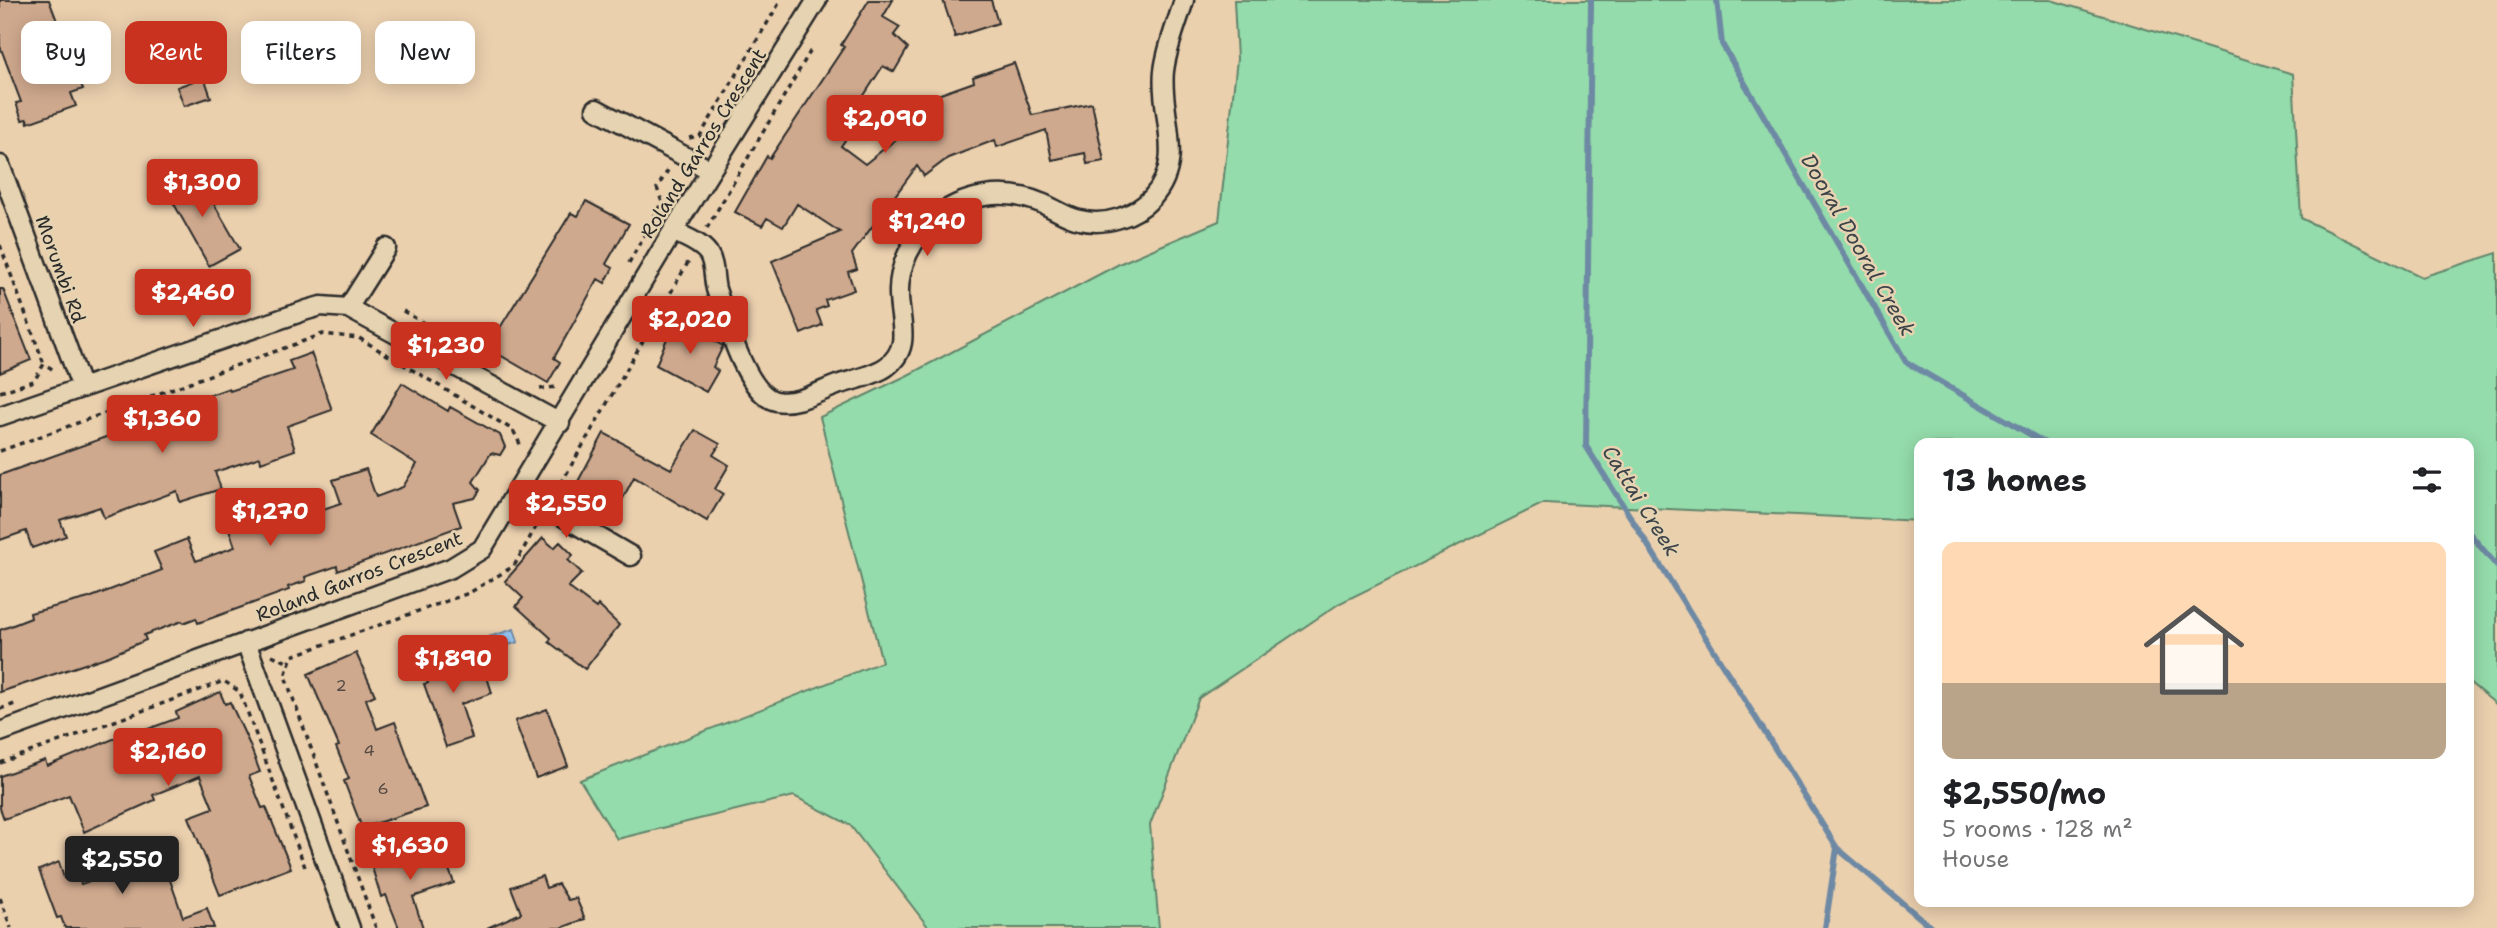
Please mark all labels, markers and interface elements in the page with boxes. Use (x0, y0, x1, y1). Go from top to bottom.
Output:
chip: Buy (21, 21, 111, 84)
chip: Rent (125, 21, 227, 84)
chip: Filters (241, 21, 361, 84)
chip: New (375, 21, 475, 84)
street label: Roland Garros Crescent (635, 44, 772, 243)
pin: $2,090 (828, 96, 942, 155)
text: $2,090 (843, 103, 927, 133)
water label: Dooral Dooral Creek (1794, 149, 1922, 341)
pin: $1,300 (145, 160, 259, 219)
text: $1,300 (163, 167, 241, 197)
pin: $1,240 (870, 198, 984, 258)
text: $1,240 (888, 206, 966, 236)
street label: Morumbi Rd (30, 212, 92, 326)
pin: $2,460 (136, 270, 250, 329)
text: $2,460 (151, 277, 235, 307)
pin: $2,020 (633, 296, 747, 356)
text: $2,020 (648, 304, 732, 334)
pin: $1,230 (389, 322, 503, 382)
text: $1,230 (407, 330, 485, 360)
pin: $1,360 (105, 396, 219, 455)
text: $1,360 (123, 403, 201, 433)
water label: Cattai Creek (1596, 440, 1686, 562)
text: 13 homes (1942, 460, 2087, 501)
icon: filters (2408, 461, 2446, 499)
pin: $2,550 (509, 480, 623, 540)
text: $2,550 (525, 488, 607, 518)
pin: $1,270 (213, 489, 327, 548)
text: $1,270 (231, 496, 309, 526)
street label: Roland Garros Crescent (252, 526, 466, 627)
icon: home (2131, 587, 2257, 713)
pin: $1,890 (396, 636, 510, 695)
text: $1,890 (414, 643, 492, 673)
house number: 2 (335, 675, 347, 696)
pin: $2,160 (111, 728, 225, 788)
text: $2,160 (129, 736, 207, 766)
house number: 4 (363, 740, 375, 761)
text: $2,550/mo (1942, 773, 2106, 814)
house number: 6 (377, 778, 389, 799)
text: 5 rooms · 128 m² (1942, 814, 2133, 844)
pin: $1,630 (353, 822, 467, 882)
text: $1,630 (371, 830, 449, 860)
pin: $2,550 (65, 836, 179, 896)
text: $2,550 (81, 844, 163, 874)
text: House (1942, 844, 2010, 874)

